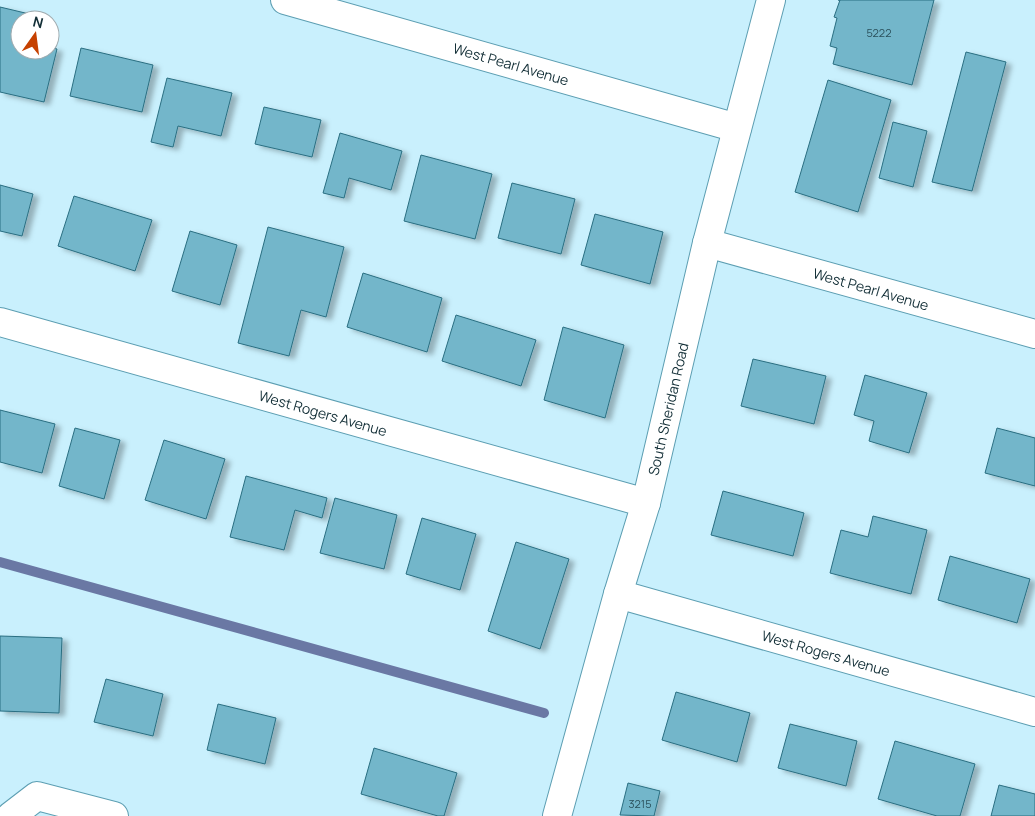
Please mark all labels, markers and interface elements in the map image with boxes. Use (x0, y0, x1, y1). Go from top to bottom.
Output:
north arrow (10, 10, 60, 60)
text: N (31, 11, 45, 32)
house number: 5222 (867, 25, 891, 40)
street label: West Pearl Avenue (451, 38, 571, 90)
street label: West Pearl Avenue (811, 263, 931, 315)
street label: South Sheridan Road (643, 341, 693, 477)
street label: West Rogers Avenue (257, 386, 389, 440)
street label: West Rogers Avenue (760, 626, 892, 680)
house number: 3215 (629, 796, 652, 811)

